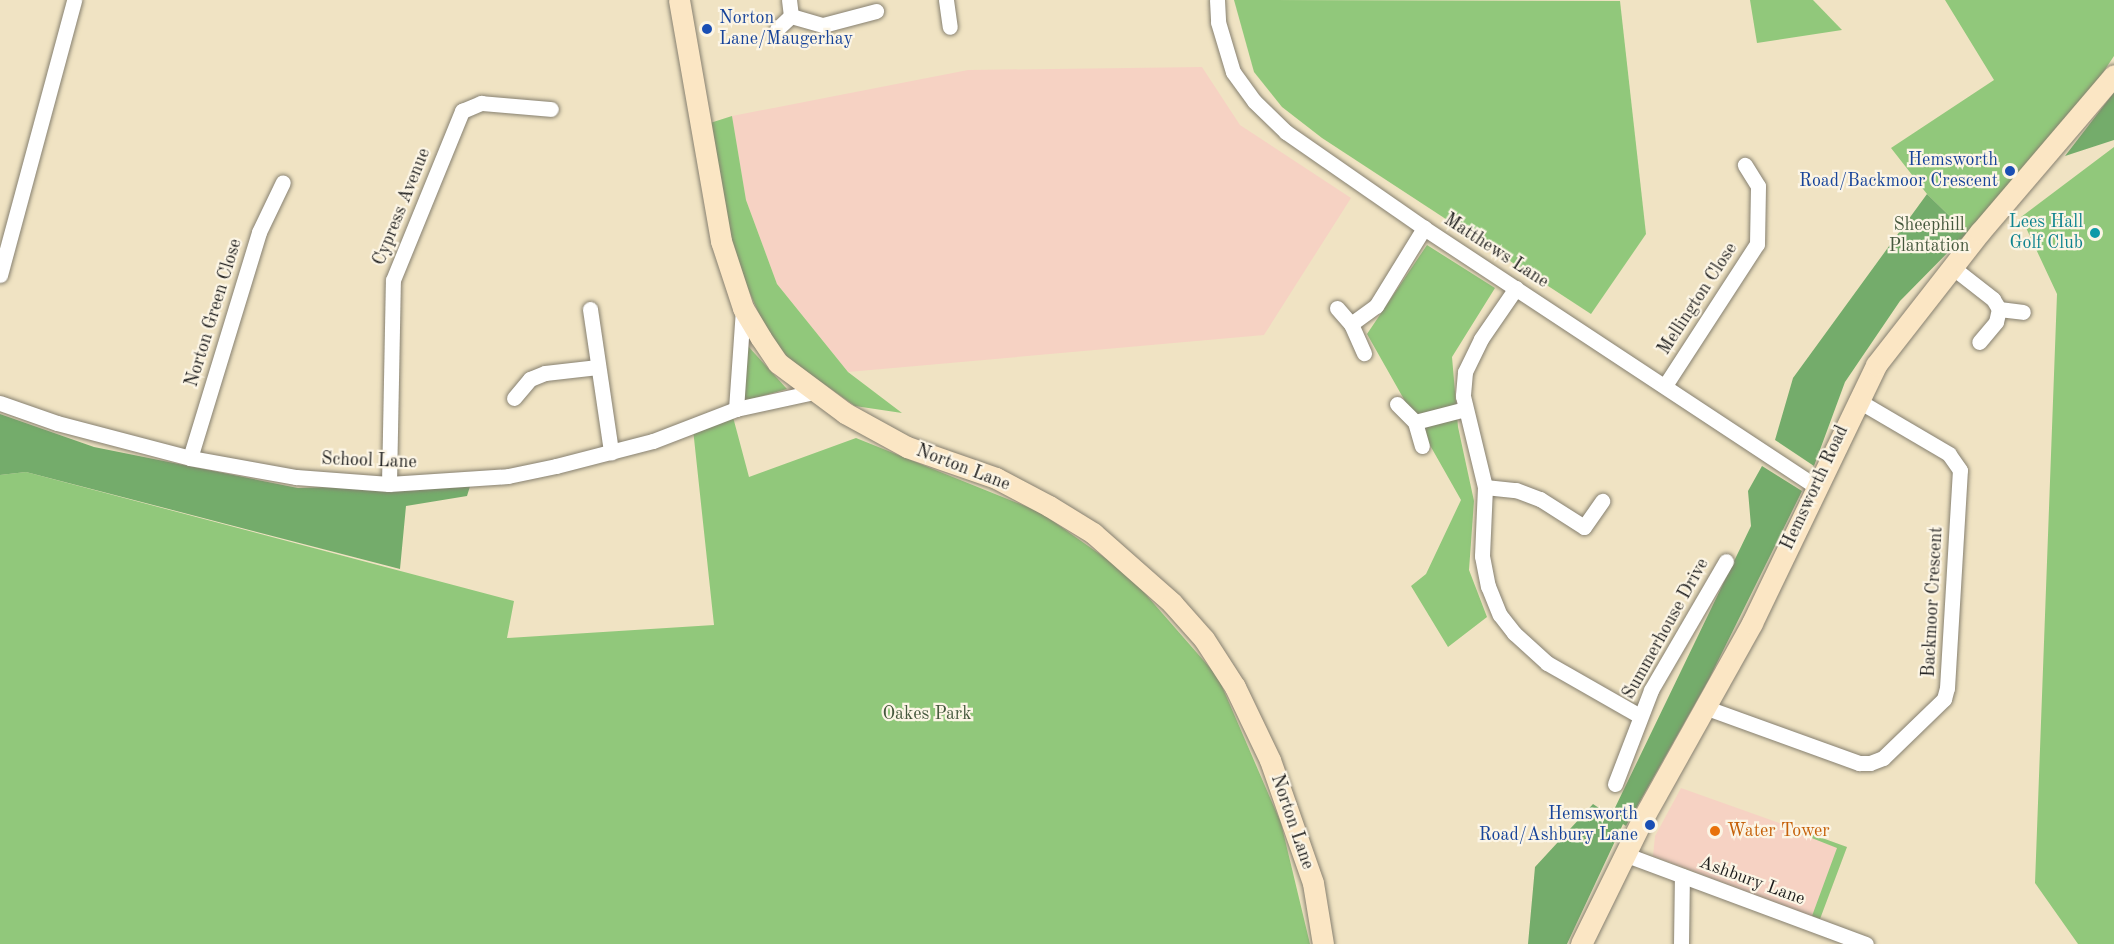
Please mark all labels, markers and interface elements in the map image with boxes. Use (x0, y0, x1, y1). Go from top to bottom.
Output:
place label: Norton Lane/Maugerhay (719, 8, 853, 50)
marker: Norton Lane/Maugerhay (700, 22, 714, 36)
street label: Cypress Avenue (369, 145, 435, 269)
place label: Hemsworth Road/Backmoor Crescent (1799, 150, 1998, 192)
marker: Hemsworth Road/Backmoor Crescent (2003, 164, 2017, 178)
street label: Matthews Lane (1440, 209, 1552, 293)
place label: Lees Hall Golf Club (2009, 212, 2083, 254)
park label: Sheephill Plantation (1889, 215, 1969, 258)
marker: Lees Hall Golf Club (2088, 226, 2102, 240)
street label: Norton Green Close (181, 236, 247, 390)
street label: Mellington Close (1654, 239, 1742, 359)
street label: Hemsworth Road (1777, 422, 1853, 554)
street label: Norton Lane (913, 440, 1013, 496)
street label: School Lane (321, 449, 417, 473)
street label: Backmoor Crescent (1918, 526, 1948, 678)
street label: Summerhouse Drive (1618, 555, 1714, 703)
park label: Oakes Park (882, 703, 972, 725)
street label: Norton Lane (1266, 772, 1318, 872)
place label: Hemsworth Road/Ashbury Lane (1479, 804, 1638, 846)
marker: Hemsworth Road/Ashbury Lane (1643, 818, 1657, 832)
place label: Water Tower (1727, 820, 1830, 842)
marker: Water Tower (1708, 824, 1722, 838)
street label: Ashbury Lane (1696, 852, 1808, 910)

